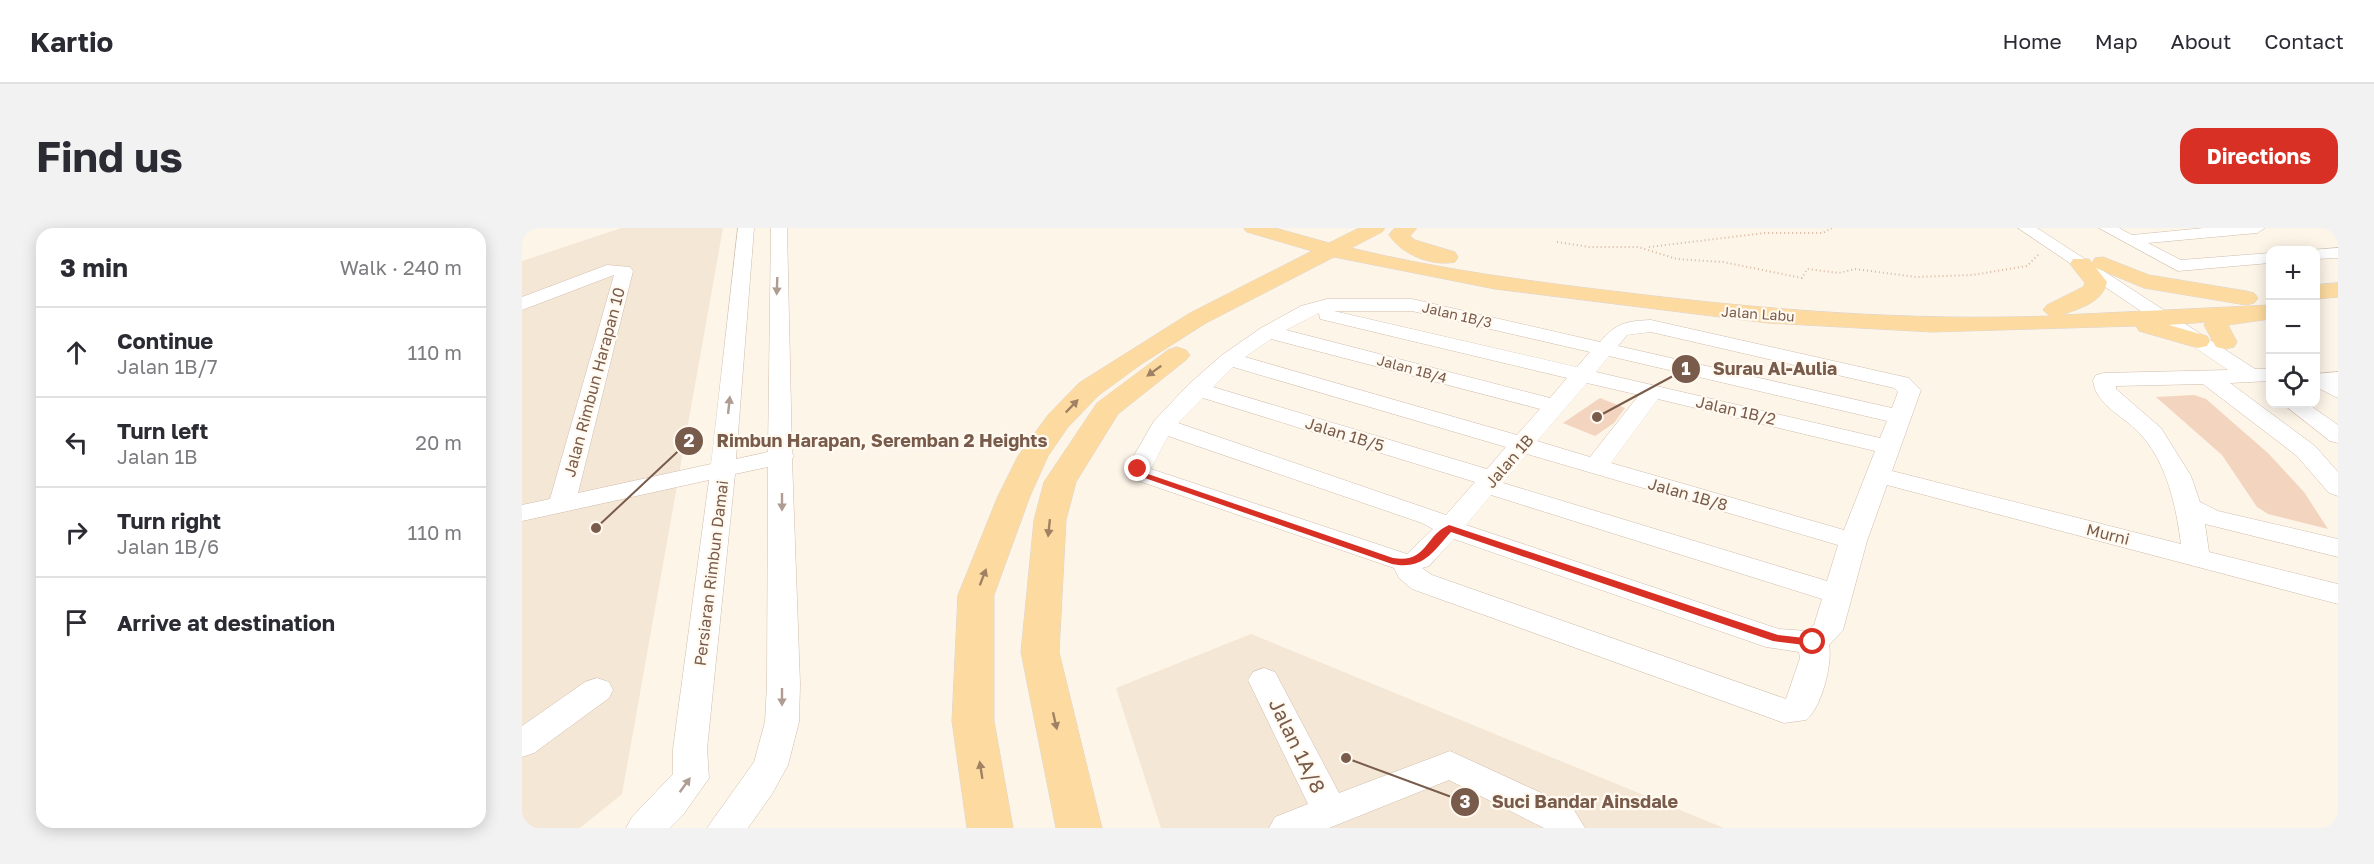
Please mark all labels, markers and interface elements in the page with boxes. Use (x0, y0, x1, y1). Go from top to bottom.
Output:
text: Kartio (30, 25, 113, 58)
text: Home (2002, 28, 2062, 54)
text: Map (2095, 28, 2138, 54)
text: About (2171, 28, 2231, 54)
text: Contact (2264, 28, 2344, 54)
button: Directions (2180, 128, 2338, 184)
text: Find us (36, 131, 183, 181)
map controls (2266, 246, 2320, 408)
button: + (2266, 246, 2320, 300)
text: 3 min (60, 252, 128, 283)
text: Walk · 240 m (340, 255, 462, 279)
one-way arrow (773, 277, 782, 296)
street label: Jalan Rimbun Harapan 10 (559, 285, 629, 479)
street label: Jalan 1B/3 (1420, 298, 1494, 331)
button: − (2266, 300, 2320, 354)
street label: Jalan Labu (1721, 302, 1795, 325)
text: Continue (117, 327, 213, 354)
icon: ahead (60, 336, 93, 369)
text: 110 m (408, 340, 462, 364)
street label: Jalan 1B/4 (1375, 351, 1449, 386)
callout: Surau Al-Aulia (1671, 351, 1850, 387)
text: Jalan 1B/7 (117, 354, 218, 378)
button: locate (2266, 354, 2320, 408)
text: 1 (1681, 357, 1691, 379)
text: Surau Al-Aulia (1713, 357, 1837, 379)
one-way arrow (1147, 365, 1163, 377)
street label: Jalan 1B/2 (1694, 391, 1778, 429)
one-way arrow (724, 396, 734, 415)
one-way arrow (1065, 400, 1079, 414)
street label: Jalan 1B/5 (1303, 413, 1387, 455)
text: Turn left (117, 417, 208, 444)
callout: Rimbun Harapan, Seremban 2 Heights (674, 423, 1059, 459)
icon: left (60, 426, 93, 459)
text: 2 (684, 429, 695, 451)
text: Rimbun Harapan, Seremban 2 Heights (717, 429, 1048, 451)
text: 20 m (415, 430, 462, 454)
street label: Jalan 1B (1480, 430, 1538, 492)
text: Jalan 1B (117, 444, 198, 468)
route end (1124, 455, 1150, 481)
street label: Jalan 1B/8 (1646, 473, 1730, 515)
street label: Persiaran Rimbun Damai (690, 479, 732, 667)
one-way arrow (777, 493, 787, 512)
text: Turn right (117, 507, 221, 534)
icon: right (60, 516, 93, 549)
one-way arrow (1044, 519, 1054, 538)
street label: Murni (2084, 519, 2132, 549)
text: 110 m (408, 520, 462, 544)
text: Jalan 1B/6 (117, 534, 219, 558)
one-way arrow (978, 568, 988, 586)
icon: arrive (60, 606, 93, 639)
text: Arrive at destination (117, 609, 335, 636)
route start (1799, 628, 1825, 654)
one-way arrow (777, 688, 787, 707)
street label: Jalan 1A/8 (1265, 694, 1331, 797)
one-way arrow (1051, 712, 1060, 731)
one-way arrow (976, 761, 985, 780)
one-way arrow (679, 778, 691, 794)
callout: Suci Bandar Ainsdale (1450, 784, 1690, 820)
text: 3 (1460, 790, 1471, 812)
text: Suci Bandar Ainsdale (1492, 790, 1679, 812)

